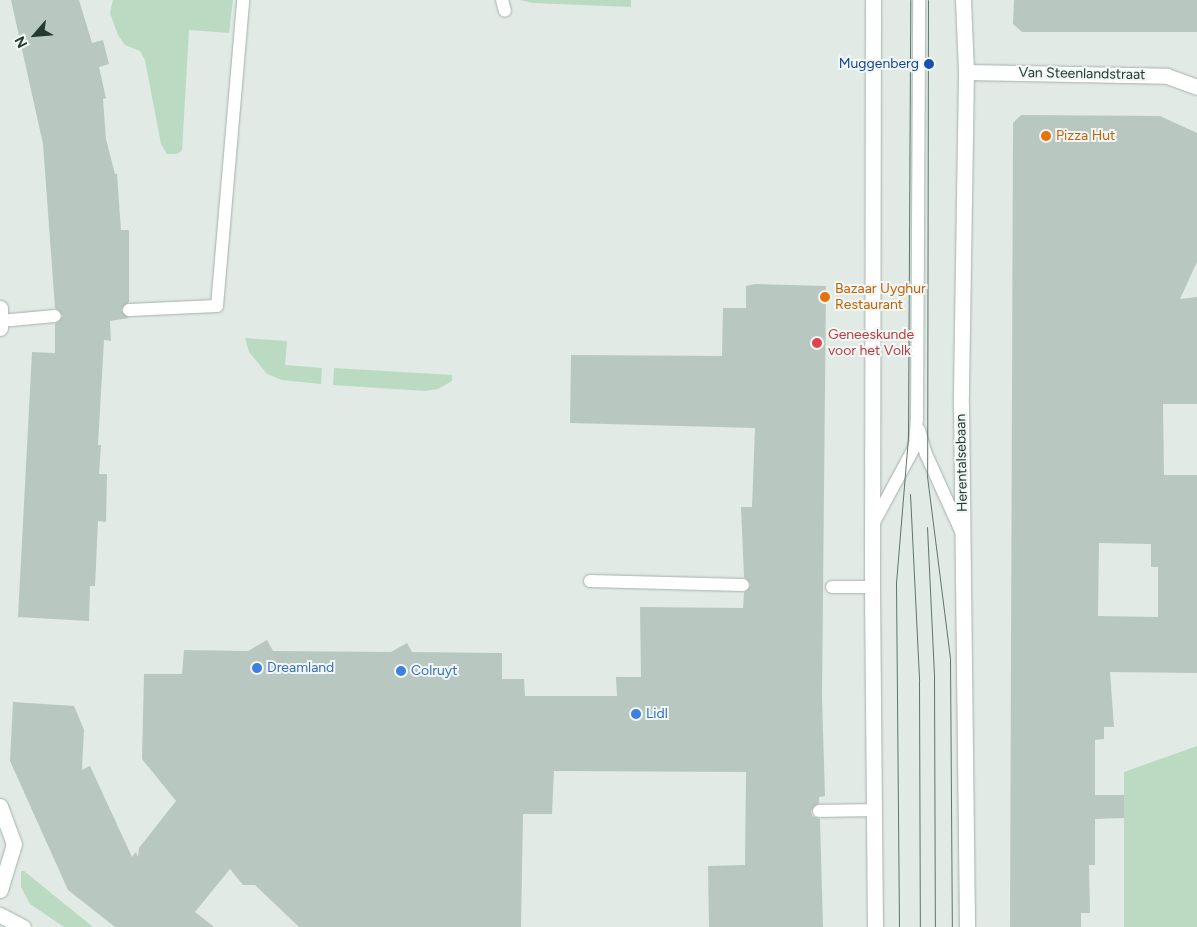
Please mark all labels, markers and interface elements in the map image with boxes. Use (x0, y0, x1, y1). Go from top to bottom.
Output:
north arrow (10, 10, 60, 60)
text: N (11, 33, 31, 51)
place label: Muggenberg (839, 56, 919, 72)
marker: Muggenberg (923, 58, 935, 70)
street label: Van Steenlandstraat (1018, 64, 1146, 84)
place label: Pizza Hut (1056, 128, 1115, 144)
marker: Pizza Hut (1040, 130, 1052, 142)
place label: Bazaar Uyghur Restaurant (835, 281, 926, 314)
marker: Bazaar Uyghur Restaurant (819, 291, 831, 303)
place label: Geneeskunde voor het Volk (828, 327, 914, 360)
marker: Geneeskunde voor het Volk (810, 336, 824, 350)
street label: Herentalsebaan (953, 414, 971, 512)
place label: Dreamland (267, 660, 334, 676)
marker: Dreamland (251, 662, 263, 674)
place label: Colruyt (411, 663, 457, 679)
marker: Colruyt (395, 665, 407, 677)
place label: Lidl (646, 706, 668, 722)
marker: Lidl (630, 708, 642, 720)

